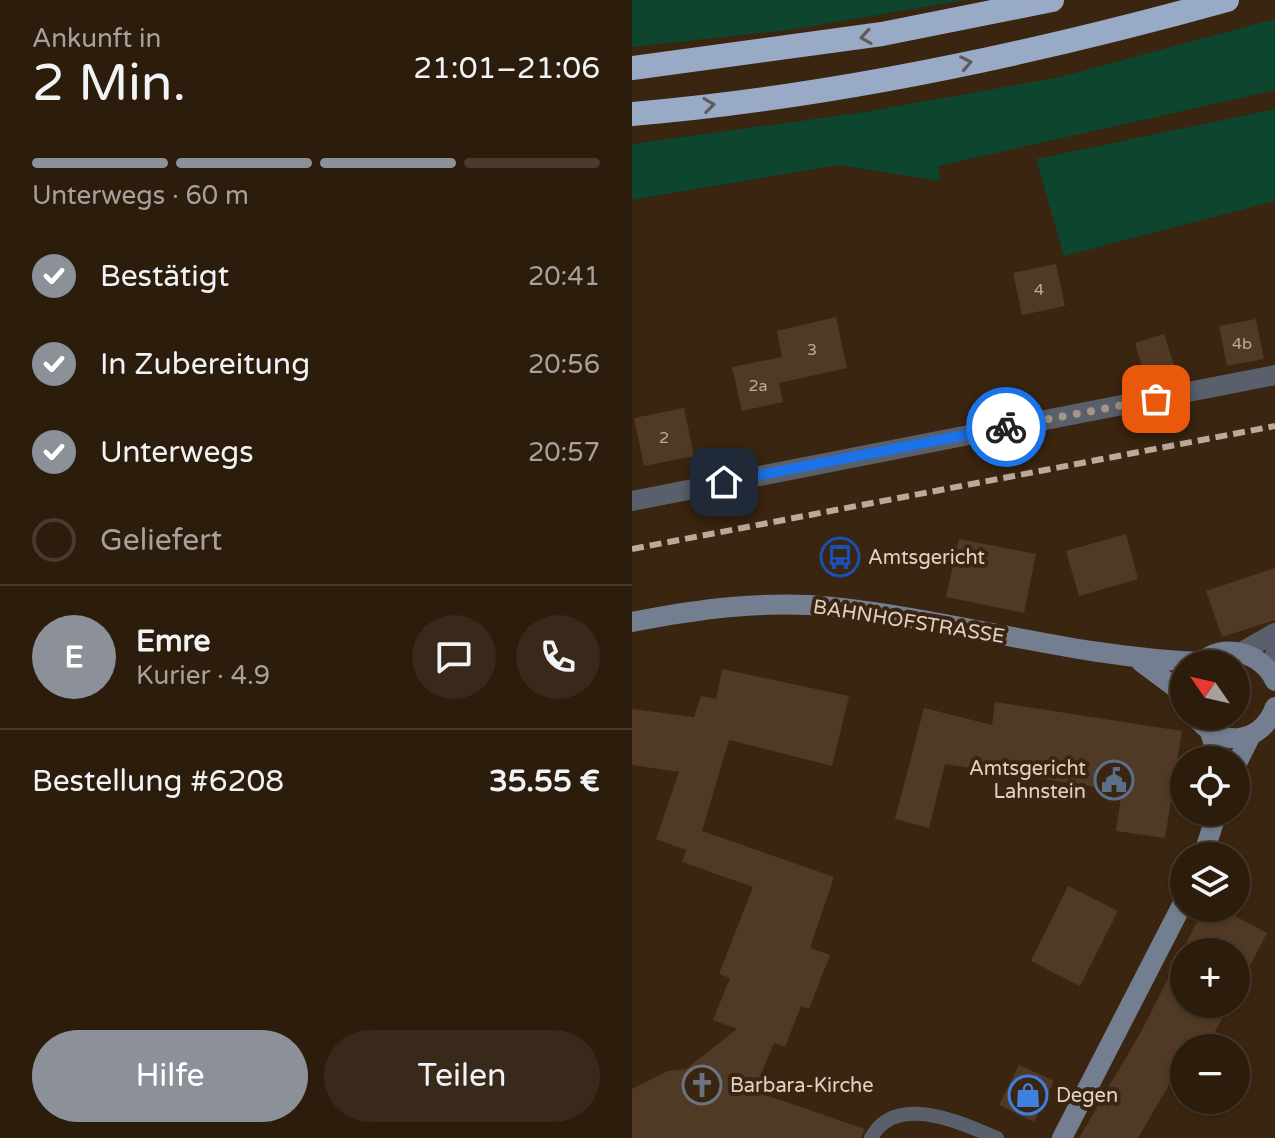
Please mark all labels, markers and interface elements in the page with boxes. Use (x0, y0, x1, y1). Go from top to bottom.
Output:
text: Ankunft in (32, 23, 161, 54)
one-way arrow (859, 27, 873, 44)
text: 21:01–21:06 (413, 50, 600, 87)
text: 2 Min. (32, 52, 186, 115)
one-way arrow (959, 55, 972, 72)
one-way arrow (703, 96, 716, 113)
text: Unterwegs · 60 m (32, 180, 249, 211)
icon: check (32, 254, 76, 298)
text: Bestätigt (100, 258, 229, 295)
text: 20:41 (528, 261, 600, 292)
house number: 4 (1034, 280, 1044, 300)
house number: 4b (1232, 334, 1252, 354)
house number: 3 (807, 340, 817, 360)
icon: check (32, 342, 76, 386)
text: In Zubereitung (100, 346, 310, 383)
text: 20:56 (528, 349, 600, 380)
pin (1122, 365, 1190, 433)
house number: 2a (748, 376, 768, 396)
icon: bag (1134, 377, 1178, 421)
courier (966, 387, 1046, 467)
icon: bike (984, 405, 1028, 449)
house number: 2 (659, 428, 669, 448)
icon: check (32, 430, 76, 474)
text: Unterwegs (100, 434, 254, 471)
text: 20:57 (528, 437, 600, 468)
pin (690, 448, 758, 516)
icon: home (702, 460, 746, 504)
text: Geliefert (100, 522, 222, 559)
bus stop icon: Amtsgericht (819, 536, 861, 578)
place label: Amtsgericht (868, 546, 985, 570)
street label: BAHNHOFSTRASSE (811, 595, 1006, 649)
button: chat (412, 615, 496, 699)
button: phone (516, 615, 600, 699)
text: Emre (136, 623, 211, 660)
text: E (64, 639, 84, 676)
north arrow (1170, 650, 1250, 730)
map controls (1170, 650, 1250, 1114)
text: Kurier · 4.9 (136, 660, 270, 691)
button: locate (1170, 746, 1250, 826)
place label: Amtsgericht Lahnstein (969, 757, 1086, 804)
public building icon: Amtsgericht Lahnstein (1093, 759, 1135, 801)
text: Bestellung #6208 (32, 763, 284, 800)
text: 35.55 € (489, 763, 600, 800)
button: layers (1170, 842, 1250, 922)
button: + (1170, 938, 1250, 1018)
button: Hilfe (32, 1030, 308, 1122)
button: Teilen (324, 1030, 600, 1122)
button: − (1170, 1034, 1250, 1114)
church icon: Barbara-Kirche (681, 1064, 723, 1106)
place label: Barbara-Kirche (730, 1074, 874, 1098)
shop icon: Degen (1007, 1074, 1049, 1116)
place label: Degen (1056, 1084, 1118, 1108)

